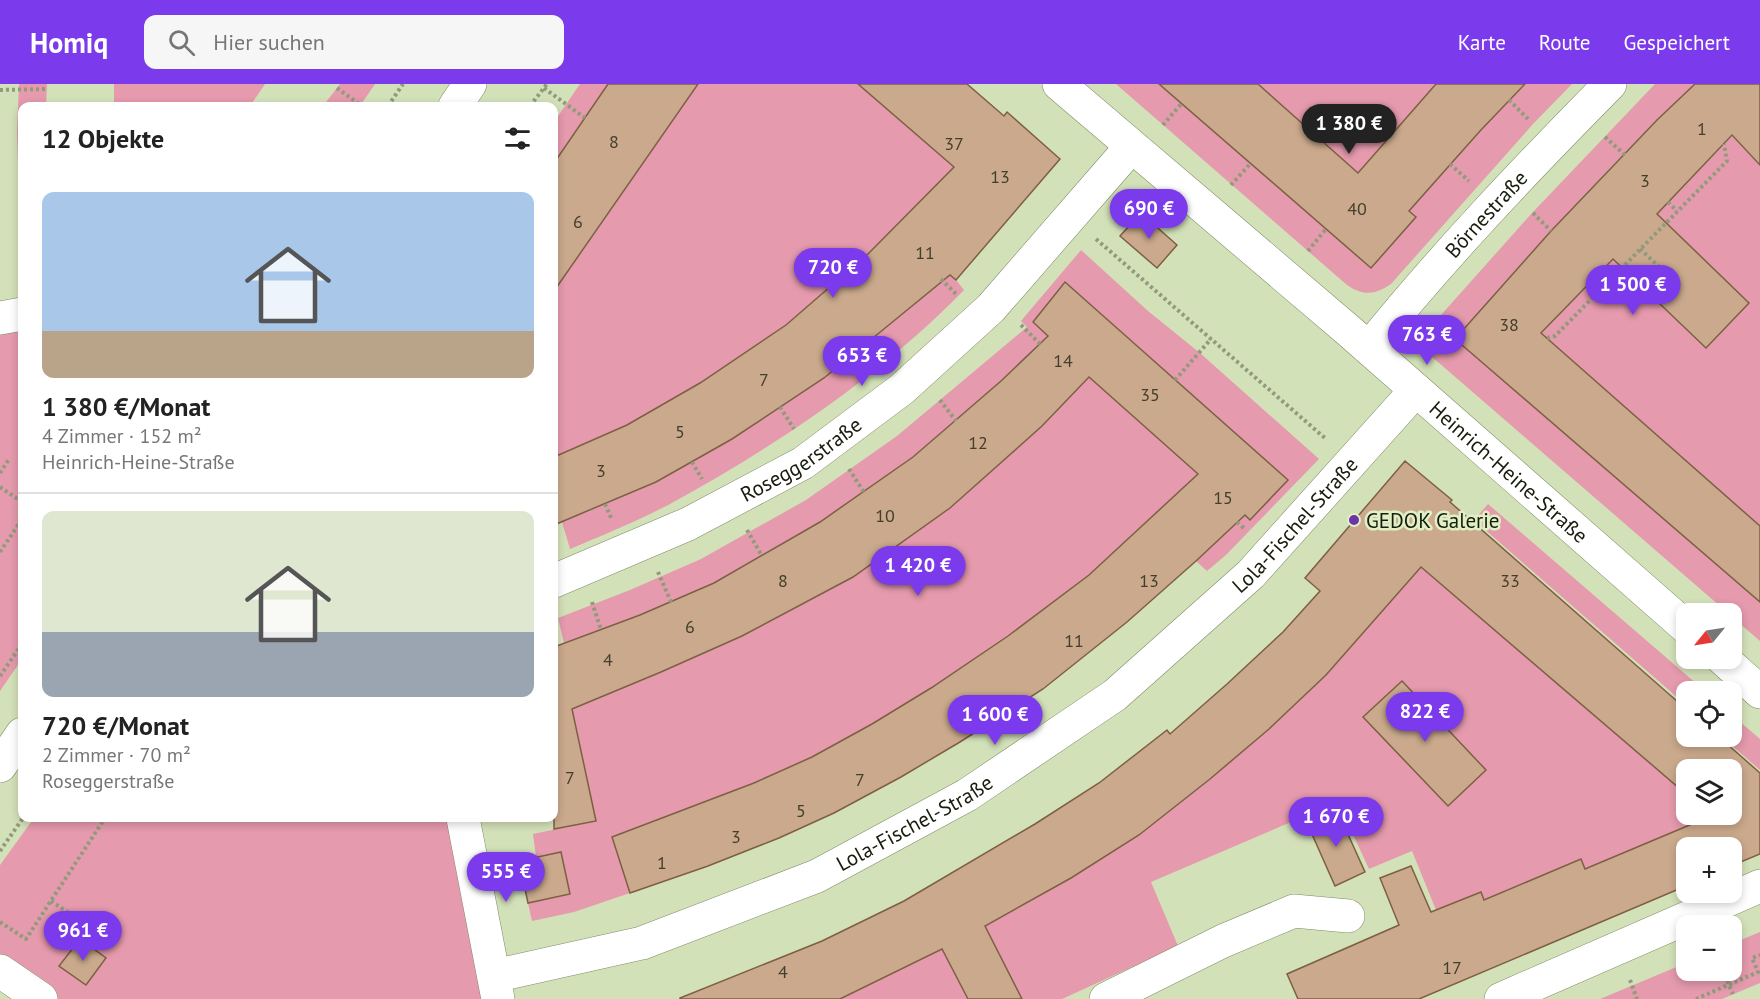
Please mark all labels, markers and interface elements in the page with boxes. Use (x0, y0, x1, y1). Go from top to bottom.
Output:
search box (144, 15, 564, 69)
text: Homiq (30, 24, 108, 61)
icon: search (165, 26, 198, 59)
text: Hier suchen (213, 28, 325, 56)
text: Karte (1458, 29, 1506, 56)
text: Route (1539, 29, 1590, 56)
text: Gespeichert (1623, 29, 1730, 56)
pin: 1 380 € (1294, 104, 1404, 155)
text: 1 380 € (1316, 110, 1382, 136)
house number: 1 (1697, 117, 1707, 140)
text: 12 Objekte (42, 122, 164, 155)
icon: filters (501, 122, 534, 155)
house number: 8 (609, 130, 619, 153)
house number: 37 (944, 132, 964, 155)
street label: Börnestraße (1439, 164, 1533, 263)
house number: 13 (990, 165, 1010, 188)
house number: 3 (1640, 169, 1650, 192)
pin: 690 € (1107, 189, 1191, 240)
text: 690 € (1124, 195, 1174, 221)
house number: 40 (1347, 197, 1367, 220)
house number: 6 (573, 210, 583, 233)
icon: home (234, 231, 342, 339)
house number: 11 (915, 241, 935, 264)
pin: 720 € (791, 248, 875, 299)
text: 720 € (808, 254, 858, 280)
pin: 1 500 € (1578, 265, 1688, 316)
text: 1 500 € (1600, 271, 1666, 297)
house number: 38 (1499, 313, 1519, 336)
pin: 763 € (1385, 315, 1469, 366)
text: 763 € (1402, 321, 1452, 347)
pin: 653 € (820, 336, 904, 387)
text: 653 € (837, 342, 887, 368)
house number: 14 (1053, 349, 1073, 372)
house number: 7 (759, 368, 769, 391)
house number: 35 (1140, 383, 1160, 406)
text: 1 380 €/Monat (42, 390, 210, 423)
street label: Heinrich-Heine-Straße (1424, 395, 1594, 549)
street label: Roseggerstraße (735, 410, 867, 507)
house number: 5 (675, 420, 685, 443)
text: 4 Zimmer · 152 m² (42, 423, 202, 449)
house number: 12 (968, 431, 988, 454)
text: Heinrich-Heine-Straße (42, 449, 235, 475)
street label: Lola-Fischel-Straße (1226, 451, 1363, 598)
house number: 3 (596, 459, 606, 482)
house number: 15 (1213, 486, 1233, 509)
house number: 10 (875, 504, 895, 527)
place label: GEDOK Galerie (1366, 507, 1500, 534)
marker: GEDOK Galerie (1347, 513, 1361, 527)
pin: 1 420 € (863, 546, 973, 597)
icon: home (234, 550, 342, 658)
text: 1 420 € (885, 552, 951, 578)
house number: 8 (778, 569, 788, 592)
house number: 13 (1139, 569, 1159, 592)
house number: 33 (1500, 569, 1520, 592)
north arrow (1676, 603, 1742, 669)
map controls (1676, 603, 1742, 981)
house number: 6 (685, 615, 695, 638)
house number: 11 (1064, 629, 1084, 652)
house number: 4 (603, 648, 613, 671)
button: locate (1676, 681, 1742, 747)
pin: 822 € (1383, 692, 1467, 743)
pin: 1 600 € (940, 695, 1050, 746)
text: 822 € (1400, 698, 1450, 724)
text: 1 600 € (962, 701, 1028, 727)
text: 720 €/Monat (42, 709, 189, 742)
text: 2 Zimmer · 70 m² (42, 742, 191, 768)
button: layers (1676, 759, 1742, 825)
house number: 7 (565, 766, 575, 789)
text: Roseggerstraße (42, 768, 174, 794)
street label: Lola-Fischel-Straße (831, 768, 998, 877)
house number: 7 (855, 768, 865, 791)
pin: 1 670 € (1281, 797, 1391, 848)
house number: 5 (796, 799, 806, 822)
text: 1 670 € (1303, 803, 1369, 829)
house number: 3 (731, 825, 741, 848)
button: + (1676, 837, 1742, 903)
house number: 1 (657, 851, 667, 874)
pin: 555 € (464, 852, 548, 903)
text: 555 € (481, 858, 531, 884)
pin: 961 € (41, 911, 125, 962)
button: − (1676, 915, 1742, 981)
text: 961 € (58, 917, 108, 943)
house number: 17 (1442, 956, 1462, 979)
house number: 4 (778, 960, 788, 983)

